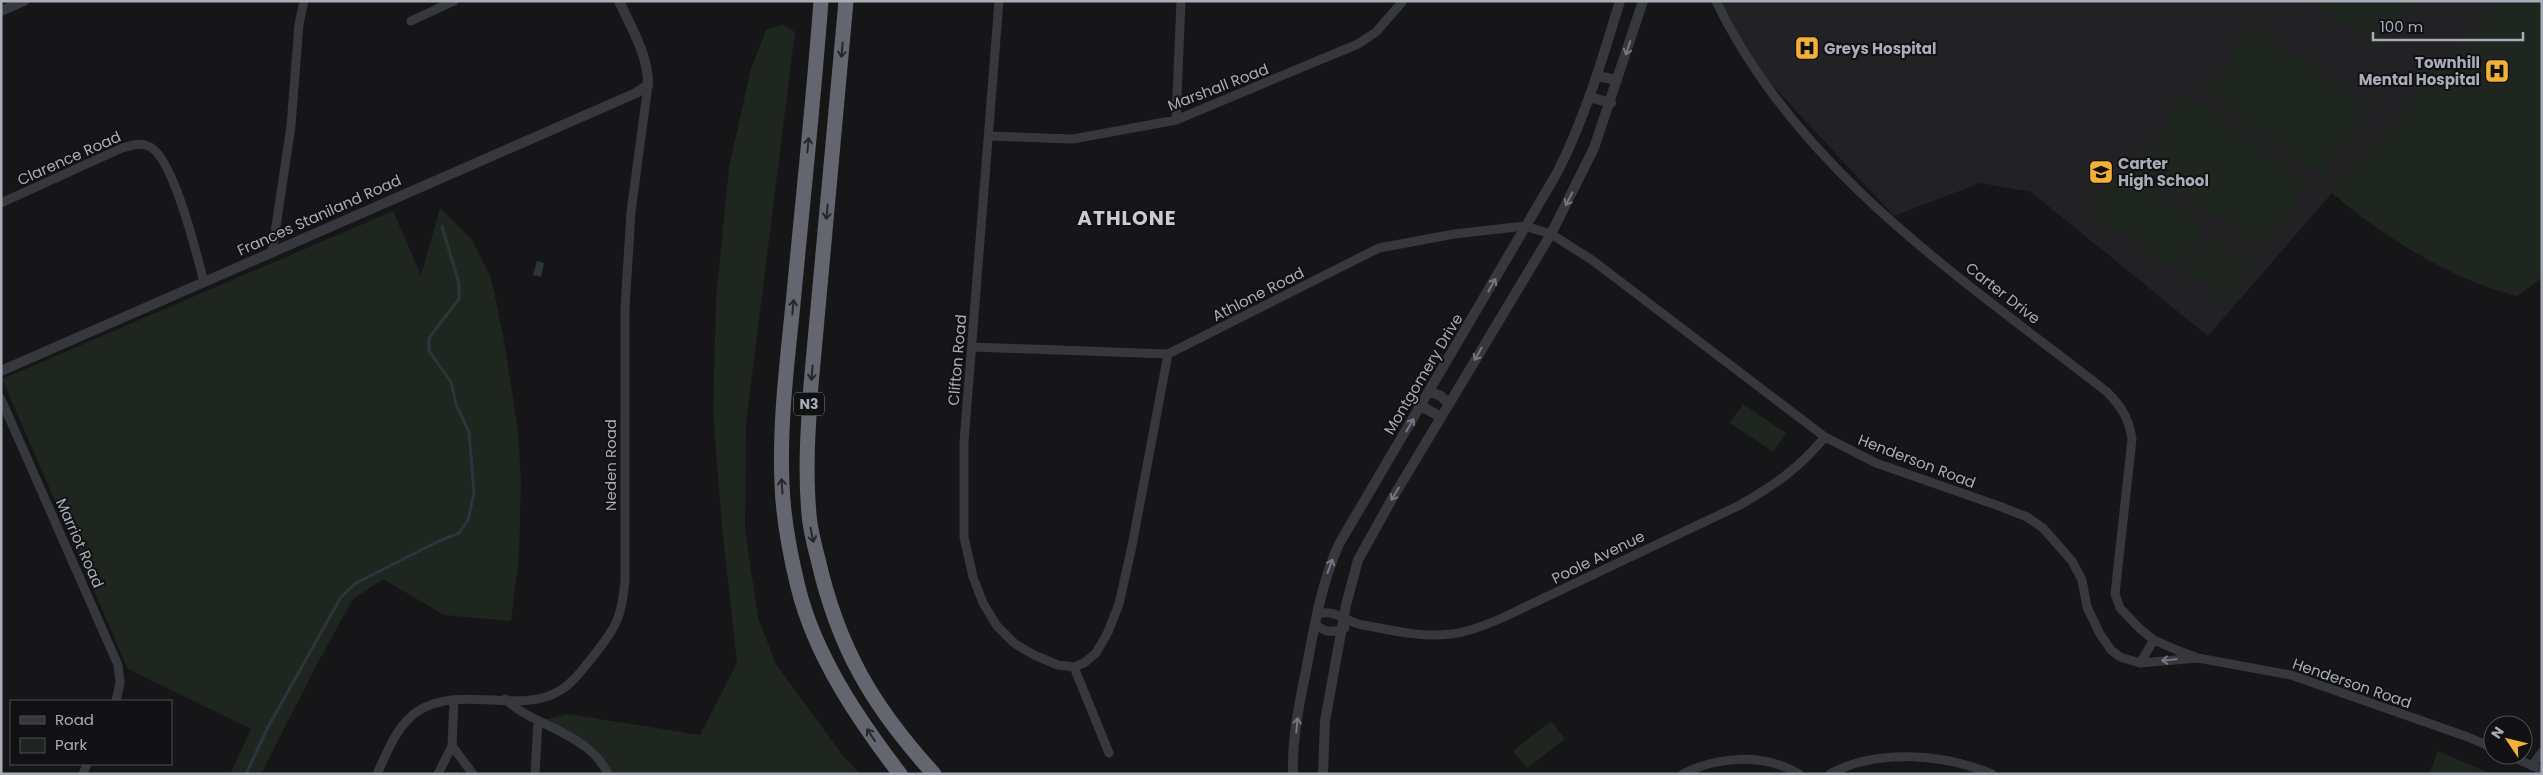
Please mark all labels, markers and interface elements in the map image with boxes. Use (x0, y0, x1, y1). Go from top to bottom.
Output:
scale bar (2373, 10, 2523, 42)
text: 100 m (2380, 16, 2423, 37)
hospital icon: Greys Hospital (1794, 35, 1820, 61)
place label: Greys Hospital (1824, 38, 1936, 59)
one-way arrow (1623, 39, 1632, 55)
one-way arrow (837, 42, 847, 58)
place label: Townhill Mental Hospital (2359, 52, 2480, 90)
street label: Marshall Road (1164, 58, 1272, 116)
hospital icon: Townhill Mental Hospital (2484, 58, 2510, 84)
street label: Clarence Road (14, 126, 124, 190)
one-way arrow (803, 137, 813, 153)
place label: Carter High School (2118, 153, 2209, 191)
school or university icon: Carter High School (2088, 159, 2114, 185)
street label: Frances Staniland Road (234, 169, 404, 261)
one-way arrow (1564, 191, 1574, 206)
one-way arrow (822, 203, 832, 219)
district label: ATHLONE (1077, 204, 1177, 232)
street label: Carter Drive (1961, 257, 2045, 329)
street label: Athlone Road (1209, 262, 1307, 326)
one-way arrow (1488, 278, 1497, 293)
one-way arrow (788, 299, 797, 315)
street label: Montgomery Drive (1379, 310, 1467, 438)
street label: Clifton Road (943, 313, 971, 407)
one-way arrow (1473, 346, 1483, 361)
one-way arrow (807, 365, 816, 381)
road number: N3 (794, 392, 824, 416)
street label: Neden Road (600, 419, 621, 511)
one-way arrow (1405, 419, 1415, 433)
street label: Henderson Road (1855, 429, 1979, 493)
one-way arrow (778, 479, 787, 495)
one-way arrow (1389, 486, 1399, 500)
street label: Marriot Road (51, 495, 109, 591)
street label: Poole Avenue (1548, 525, 1648, 589)
one-way arrow (808, 527, 818, 543)
one-way arrow (1326, 559, 1335, 575)
street label: Henderson Road (2290, 653, 2414, 713)
one-way arrow (2161, 656, 2177, 665)
legend (10, 700, 172, 765)
text: Road (55, 709, 94, 730)
north arrow (2483, 715, 2533, 765)
one-way arrow (1292, 717, 1301, 733)
text: N (2486, 722, 2509, 743)
one-way arrow (866, 728, 876, 742)
text: Park (55, 734, 87, 755)

